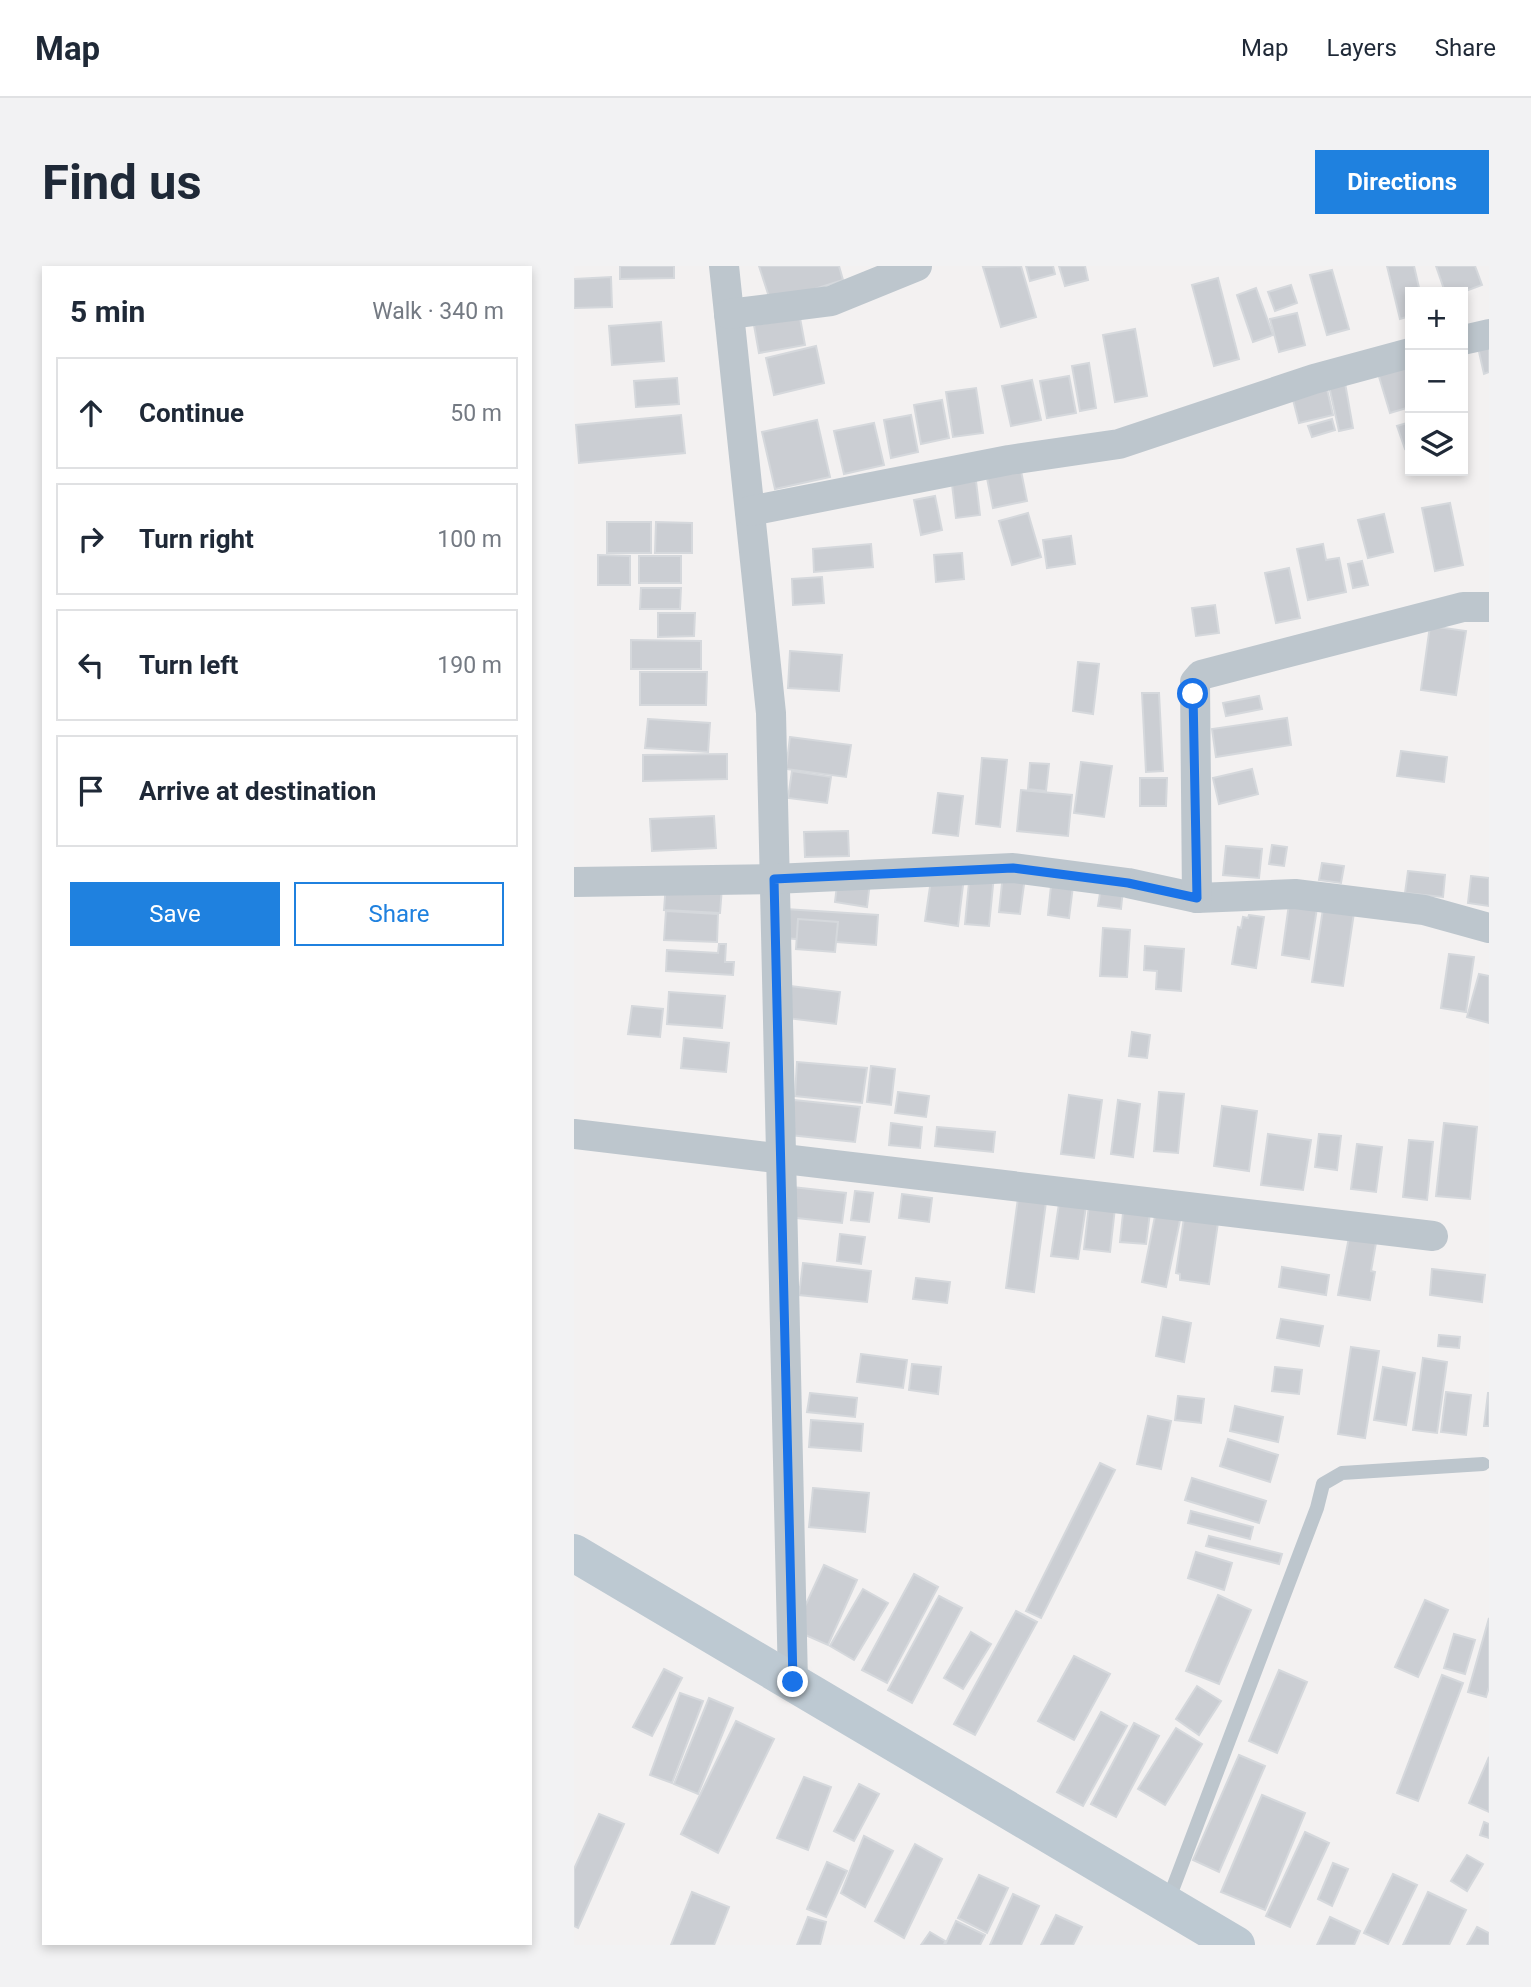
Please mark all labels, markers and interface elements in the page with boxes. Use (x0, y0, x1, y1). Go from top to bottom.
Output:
text: Map (35, 29, 100, 68)
text: Map (1241, 34, 1289, 62)
text: Layers (1327, 34, 1397, 62)
text: Share (1435, 34, 1496, 62)
button: Directions (1315, 150, 1489, 214)
text: Find us (42, 154, 202, 211)
map controls (1405, 287, 1468, 476)
button: + (1405, 287, 1468, 350)
text: 5 min (70, 294, 145, 329)
text: Walk · 340 m (372, 298, 504, 325)
button: − (1405, 350, 1468, 413)
icon: ahead (72, 394, 110, 432)
text: Continue (139, 398, 244, 428)
text: 50 m (450, 400, 502, 427)
button: layers (1405, 413, 1468, 476)
icon: right (72, 520, 110, 558)
text: Turn right (139, 524, 254, 554)
text: 100 m (437, 526, 502, 553)
icon: left (72, 646, 110, 684)
text: Turn left (139, 650, 238, 680)
text: 190 m (437, 652, 502, 679)
route start (1177, 678, 1208, 709)
icon: arrive (72, 772, 110, 810)
text: Arrive at destination (139, 776, 376, 806)
button: Save (70, 882, 280, 946)
button: Share (294, 882, 504, 946)
route end (777, 1666, 808, 1697)

